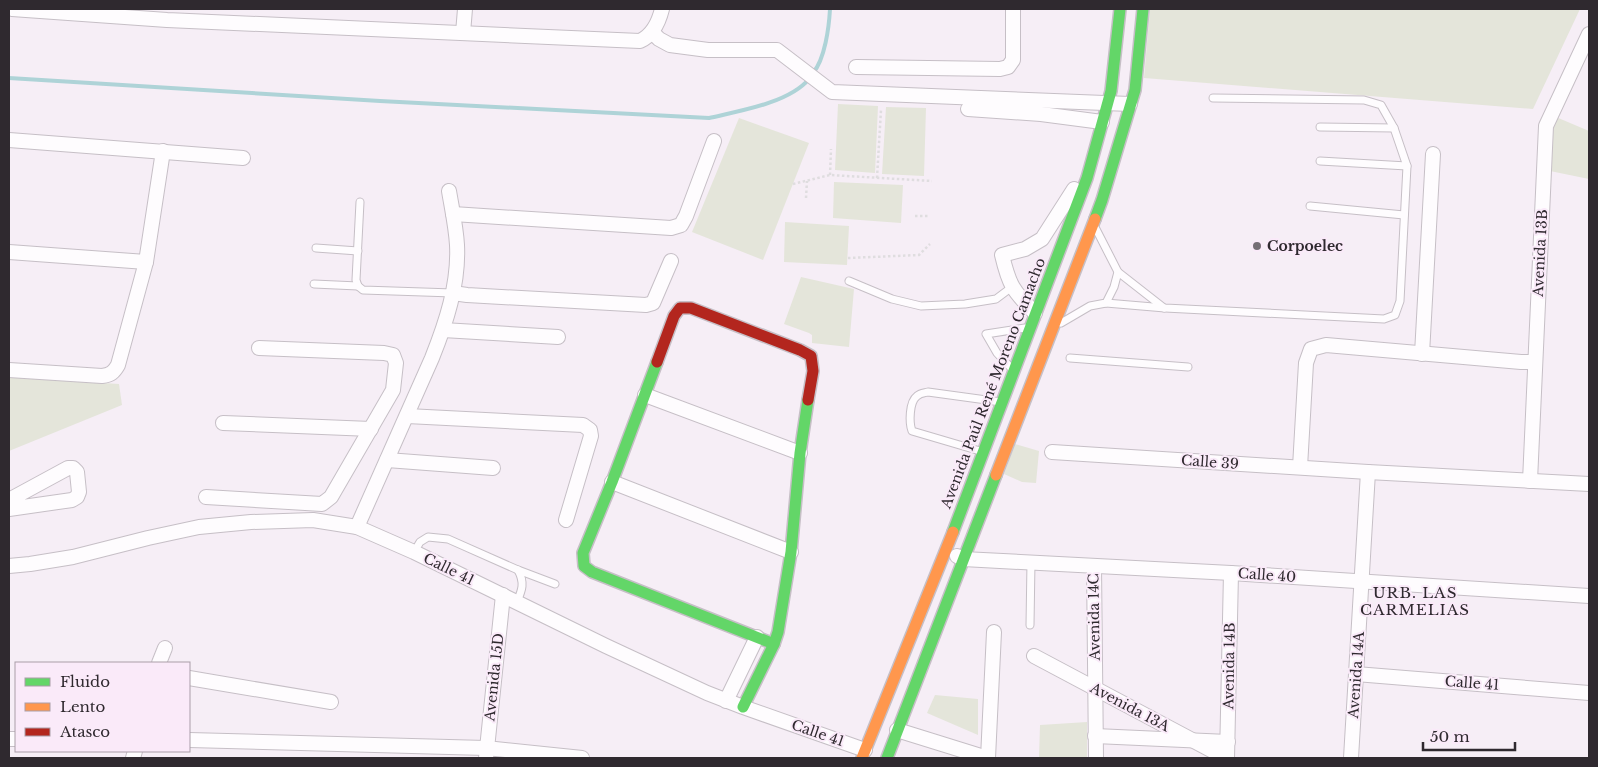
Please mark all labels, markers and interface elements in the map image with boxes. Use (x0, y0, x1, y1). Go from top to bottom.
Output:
street label: Avenida 13B (1529, 209, 1551, 298)
place label: Corpoelec (1267, 237, 1343, 255)
marker: Corpoelec (1251, 240, 1263, 252)
street label: Avenida Paúl René Moreno Camacho (936, 255, 1049, 512)
street label: Calle 39 (1181, 451, 1239, 473)
street label: Calle 41 (421, 549, 477, 589)
street label: Calle 40 (1237, 564, 1297, 586)
street label: Avenida 14C (1084, 573, 1104, 662)
district label: URB. LAS CARMELIAS (1360, 583, 1470, 619)
street label: Avenida 14B (1219, 622, 1239, 711)
street label: Avenida 14A (1344, 631, 1368, 720)
street label: Avenida 15D (480, 632, 508, 723)
legend (15, 662, 190, 752)
text: Fluido (60, 672, 110, 691)
street label: Calle 41 (1444, 672, 1500, 694)
street label: Avenida 13A (1086, 678, 1173, 736)
text: Lento (60, 697, 106, 716)
street label: Calle 41 (789, 716, 847, 750)
scale bar (1423, 720, 1516, 752)
text: Atasco (59, 722, 110, 741)
text: 50 m (1430, 727, 1470, 746)

